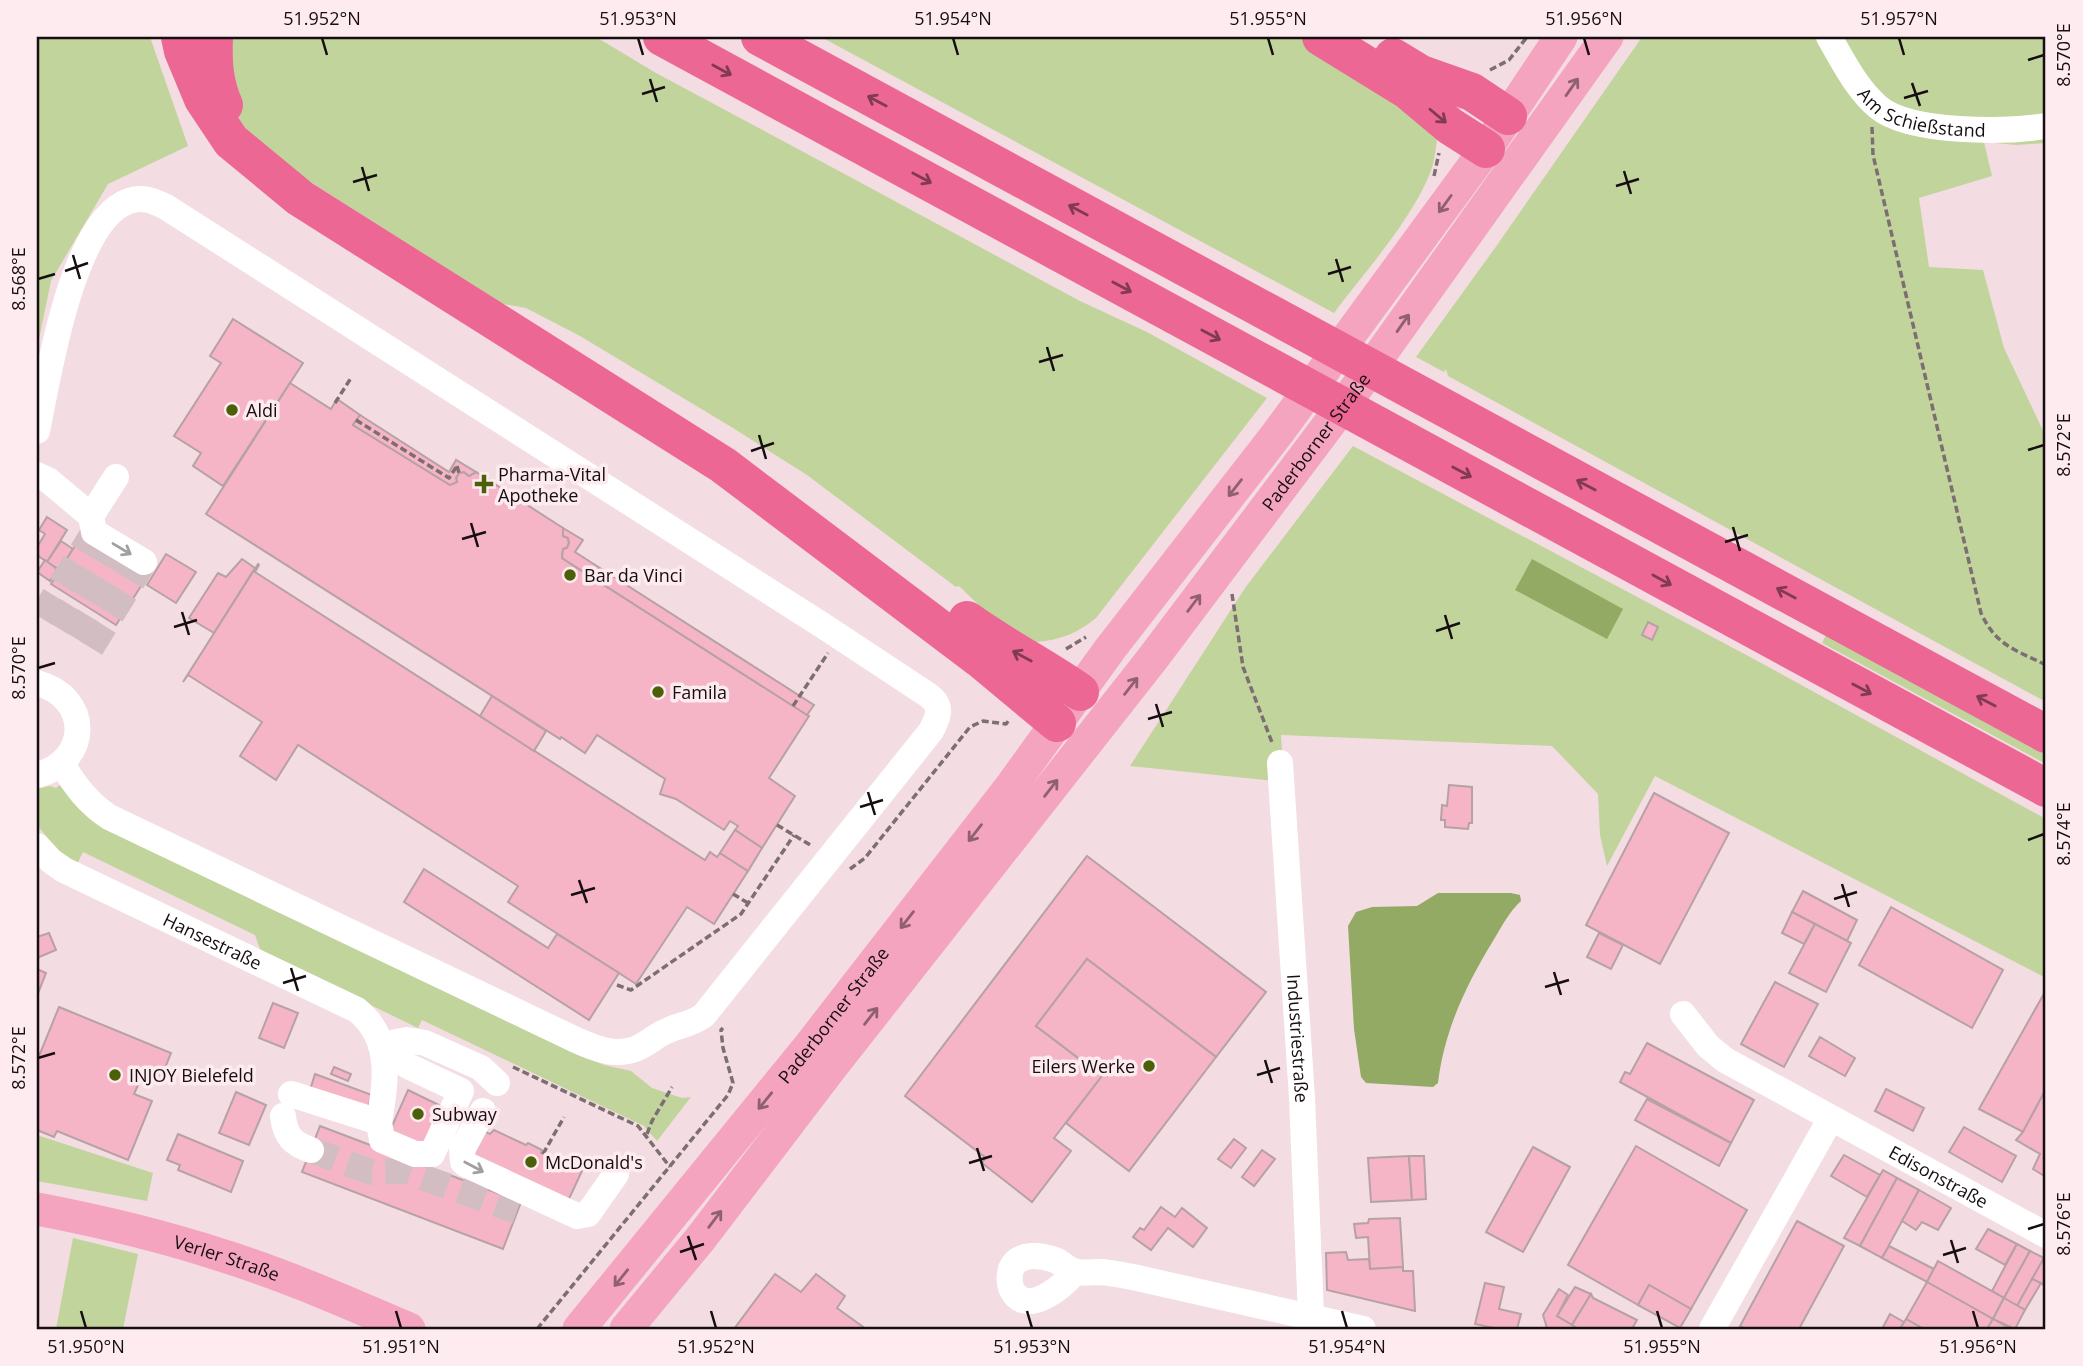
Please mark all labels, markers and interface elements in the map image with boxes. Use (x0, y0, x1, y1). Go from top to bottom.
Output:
text: 51.952°N (283, 6, 361, 30)
text: 51.953°N (599, 6, 677, 30)
text: 51.954°N (914, 6, 992, 30)
text: 51.955°N (1229, 6, 1307, 30)
text: 51.956°N (1545, 6, 1623, 30)
text: 51.957°N (1860, 6, 1938, 30)
text: 8.570°E (2051, 23, 2075, 87)
one-way arrow (711, 64, 732, 77)
one-way arrow (1565, 78, 1579, 97)
street label: Am Schießstand (1853, 82, 1986, 142)
one-way arrow (868, 94, 888, 108)
one-way arrow (1429, 108, 1447, 124)
one-way arrow (911, 172, 931, 186)
one-way arrow (1438, 195, 1453, 213)
one-way arrow (1068, 202, 1088, 216)
text: 8.568°E (6, 247, 30, 311)
one-way arrow (1111, 280, 1131, 294)
one-way arrow (1396, 314, 1410, 333)
one-way arrow (1200, 329, 1221, 342)
street label: Paderborner Straße (1256, 368, 1376, 516)
place label: Aldi (246, 398, 277, 422)
marker: Aldi (224, 402, 240, 418)
text: 8.572°E (2051, 413, 2075, 477)
place label: Pharma-Vital Apotheke (498, 462, 606, 507)
one-way arrow (1452, 465, 1472, 479)
marker: Pharma-Vital Apotheke (476, 476, 492, 492)
one-way arrow (1227, 478, 1242, 497)
one-way arrow (1576, 478, 1597, 491)
one-way arrow (112, 541, 131, 556)
place label: Bar da Vinci (584, 563, 683, 587)
marker: Bar da Vinci (562, 567, 578, 583)
one-way arrow (1652, 573, 1672, 587)
one-way arrow (1776, 586, 1797, 599)
one-way arrow (1186, 595, 1201, 613)
text: 8.570°E (6, 636, 30, 700)
one-way arrow (1012, 649, 1033, 662)
one-way arrow (1124, 677, 1139, 695)
place label: Famila (672, 680, 727, 704)
one-way arrow (1852, 682, 1872, 696)
marker: Famila (650, 684, 666, 700)
one-way arrow (1976, 694, 1997, 708)
one-way arrow (1043, 780, 1059, 798)
text: 8.574°E (2051, 802, 2075, 866)
one-way arrow (967, 824, 982, 842)
street label: Hansestraße (159, 907, 266, 975)
one-way arrow (900, 911, 915, 929)
street label: Paderborner Straße (772, 942, 894, 1088)
street label: Industriestraße (1282, 973, 1314, 1103)
one-way arrow (863, 1007, 878, 1026)
text: 8.572°E (6, 1026, 30, 1090)
place label: Eilers Werke (1032, 1054, 1135, 1078)
marker: Eilers Werke (1141, 1058, 1157, 1074)
place label: INJOY Bielefeld (129, 1063, 254, 1087)
marker: INJOY Bielefeld (107, 1067, 123, 1083)
one-way arrow (757, 1092, 772, 1110)
place label: Subway (432, 1102, 498, 1126)
marker: Subway (410, 1106, 426, 1122)
street label: Edisonstraße (1885, 1140, 1993, 1213)
place label: McDonald's (545, 1150, 643, 1174)
marker: McDonald's (523, 1154, 539, 1170)
one-way arrow (463, 1161, 483, 1175)
text: 8.576°E (2051, 1192, 2075, 1256)
one-way arrow (708, 1210, 723, 1229)
street label: Verler Straße (171, 1229, 283, 1286)
one-way arrow (613, 1268, 629, 1286)
text: 51.950°N (47, 1334, 125, 1358)
text: 51.951°N (362, 1334, 440, 1358)
text: 51.952°N (677, 1334, 755, 1358)
text: 51.953°N (993, 1334, 1071, 1358)
text: 51.954°N (1308, 1334, 1386, 1358)
text: 51.955°N (1623, 1334, 1701, 1358)
text: 51.956°N (1939, 1334, 2017, 1358)

